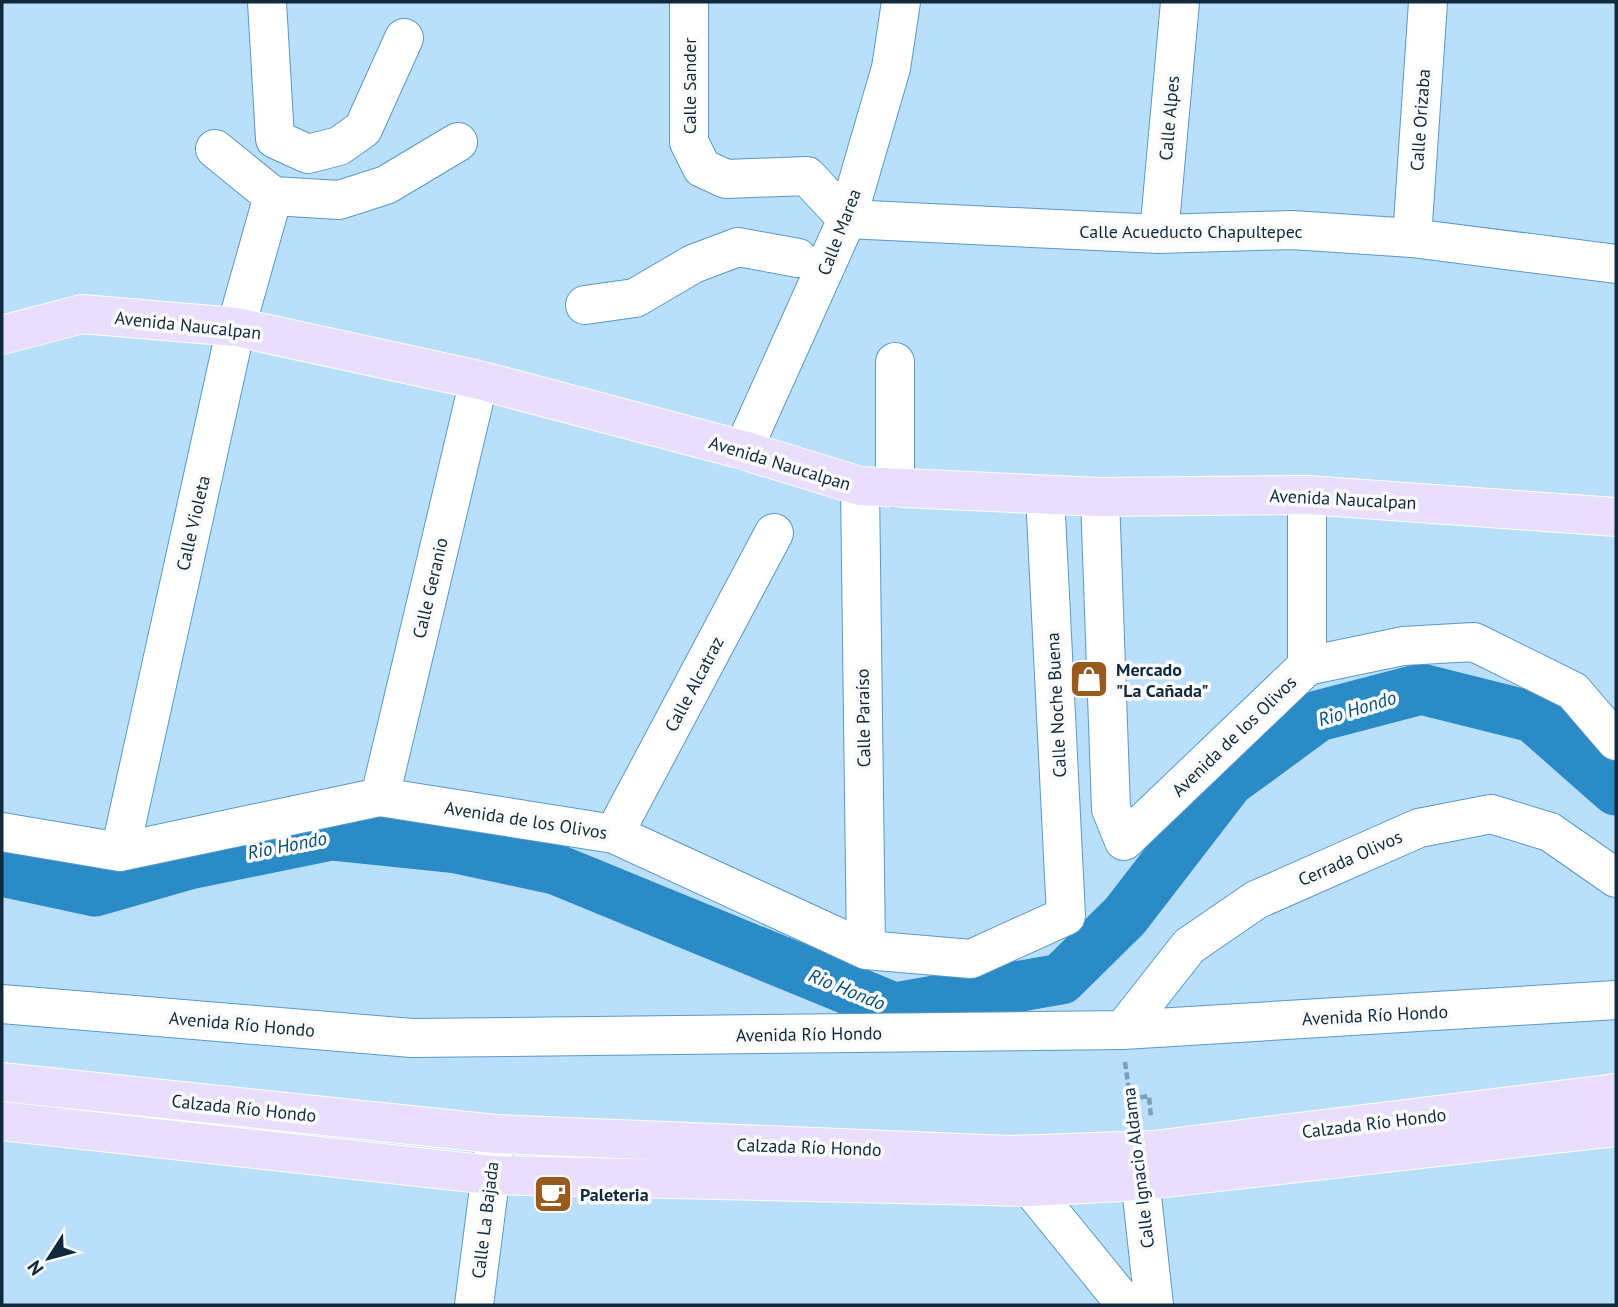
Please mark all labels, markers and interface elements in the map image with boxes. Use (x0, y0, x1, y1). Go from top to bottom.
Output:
street label: Calle Sander (678, 38, 701, 134)
street label: Calle Orizaba (1405, 68, 1435, 172)
street label: Calle Alpes (1154, 75, 1184, 161)
street label: Calle Marea (812, 186, 866, 278)
street label: Calle Acueducto Chapultepec (1079, 220, 1303, 243)
street label: Avenida Naucalpan (114, 306, 262, 344)
street label: Avenida Naucalpan (706, 430, 854, 496)
street label: Calle Violeta (171, 473, 215, 573)
street label: Avenida Naucalpan (1269, 484, 1417, 514)
street label: Calle Geranio (407, 535, 453, 641)
street label: Calle Alcatraz (659, 632, 729, 736)
street label: Calle Noche Buena (1041, 632, 1071, 778)
shop icon: Mercado "La Cañada" (1068, 658, 1110, 700)
place label: Mercado "La Cañada" (1116, 658, 1208, 702)
street label: Calle Paraíso (851, 668, 875, 768)
street label: Avenida de los Olivos (1167, 671, 1301, 801)
water label: Rio Hondo (1315, 685, 1399, 731)
street label: Avenida de los Olivos (443, 796, 609, 844)
street label: Cerrada Olivos (1294, 825, 1406, 891)
water label: Rio Hondo (245, 826, 329, 864)
water label: Rio Hondo (805, 963, 889, 1015)
street label: Avenida Río Hondo (1301, 1000, 1449, 1030)
street label: Avenida Río Hondo (168, 1006, 316, 1042)
street label: Avenida Río Hondo (736, 1021, 882, 1047)
street label: Calle Ignacio Aldama (1117, 1086, 1159, 1250)
street label: Calzada Río Hondo (171, 1089, 317, 1127)
street label: Calzada Río Hondo (1300, 1103, 1448, 1143)
street label: Calzada Río Hondo (736, 1133, 882, 1161)
street label: Calle La Bajada (466, 1160, 504, 1280)
cafe icon: Paleteria (532, 1173, 574, 1215)
place label: Paleteria (580, 1183, 649, 1206)
north arrow (14, 1223, 84, 1293)
text: N (22, 1256, 49, 1280)

